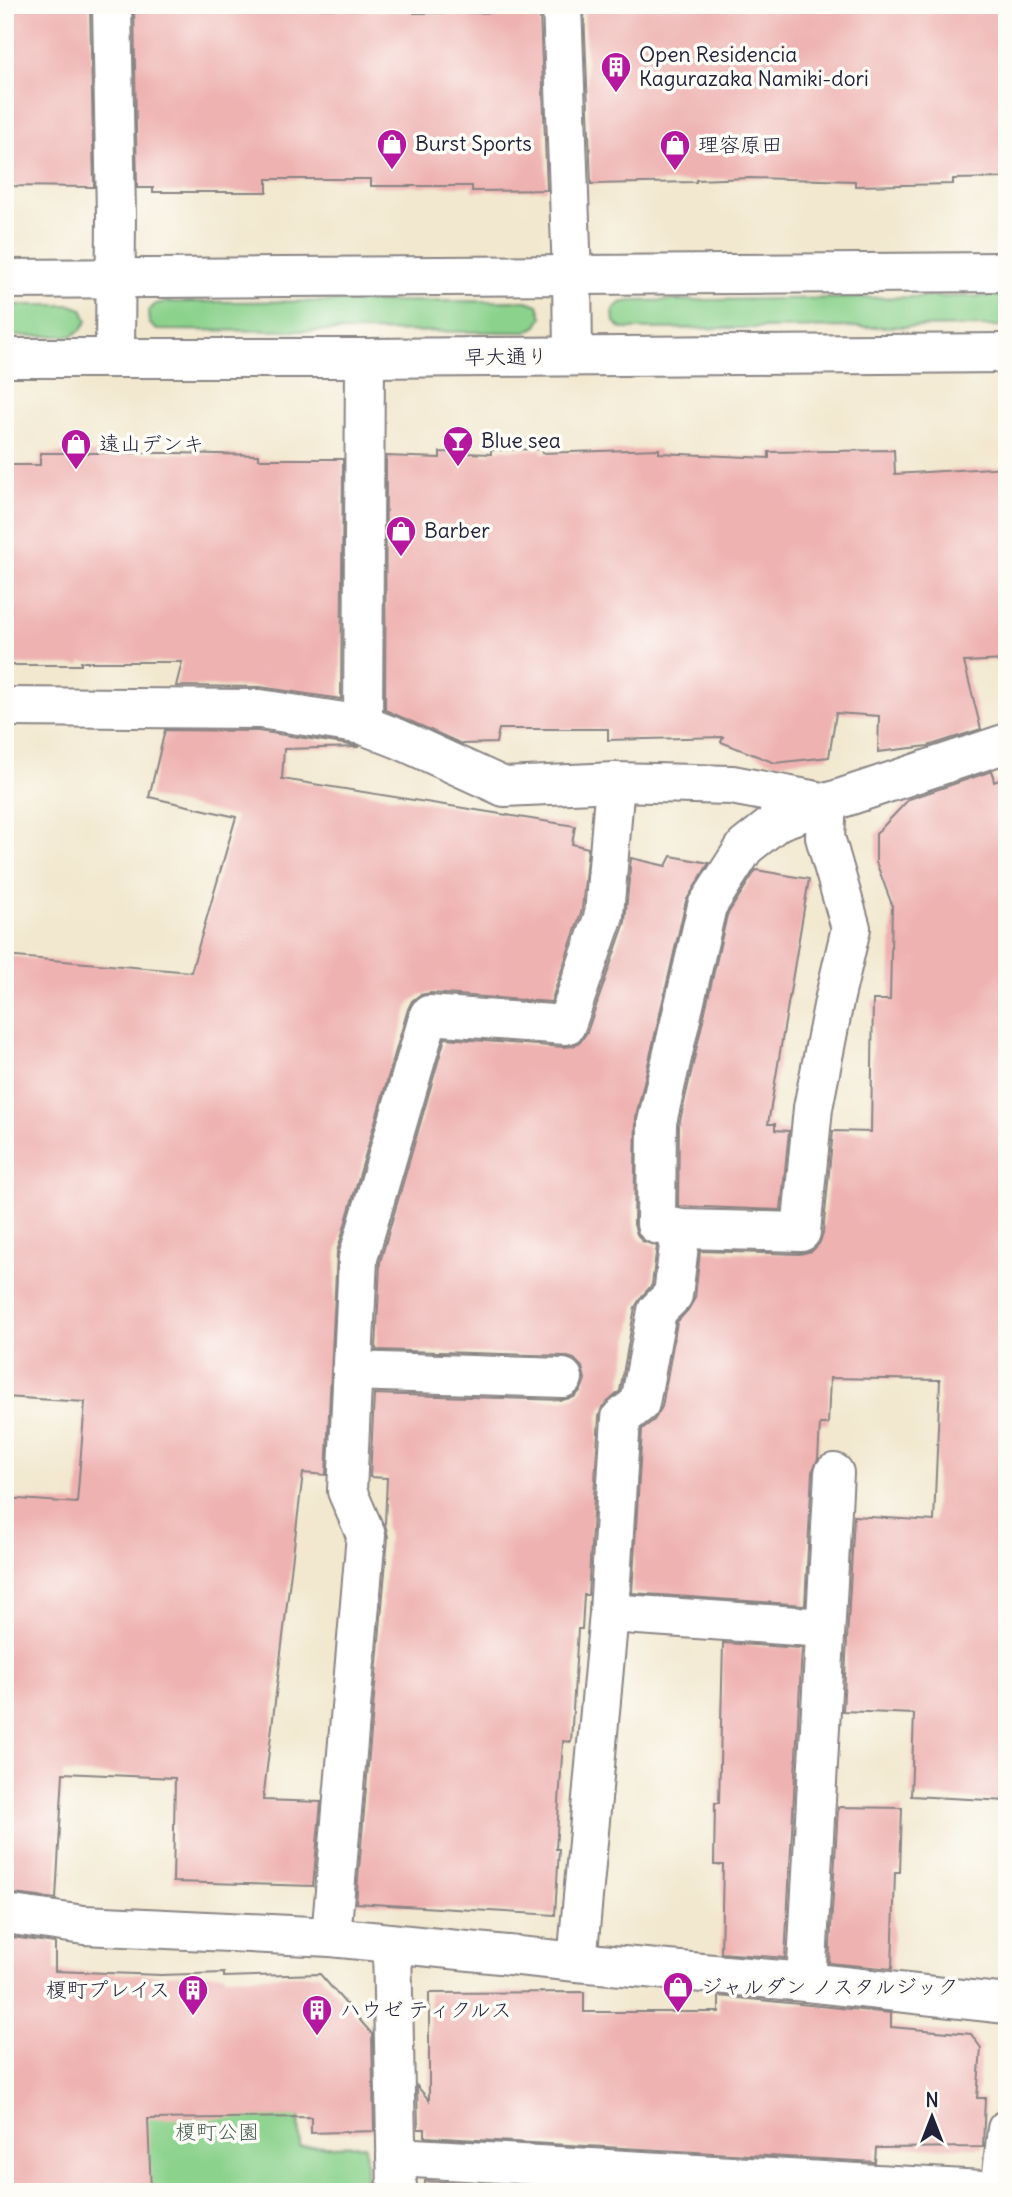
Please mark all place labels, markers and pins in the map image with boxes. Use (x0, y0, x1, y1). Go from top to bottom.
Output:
place label: Open Residencia Kagurazaka Namiki-dori (639, 41, 869, 92)
building icon: Open Residencia Kagurazaka Namiki-dori (599, 50, 633, 94)
shop icon: Burst Sports (375, 127, 409, 171)
shop icon: 理容原田 (658, 128, 692, 172)
place label: Burst Sports (415, 130, 532, 157)
place label: 理容原田 (698, 131, 782, 158)
bar icon: Blue sea (441, 424, 475, 468)
shop icon: 遠山デンキ (59, 427, 93, 471)
place label: Blue sea (481, 427, 561, 454)
place label: 遠山デンキ (99, 430, 204, 457)
shop icon: Barber (384, 514, 418, 558)
place label: Barber (424, 517, 490, 544)
shop icon: ジャルダン ノスタルジック (661, 1970, 695, 2014)
building icon: 榎町プレイス (176, 1973, 210, 2017)
place label: ジャルダン ノスタルジック (701, 1973, 958, 2000)
place label: 榎町プレイス (46, 1976, 170, 2003)
building icon: ハウゼ ティクルス (300, 1993, 334, 2037)
place label: ハウゼ ティクルス (340, 1996, 512, 2023)

